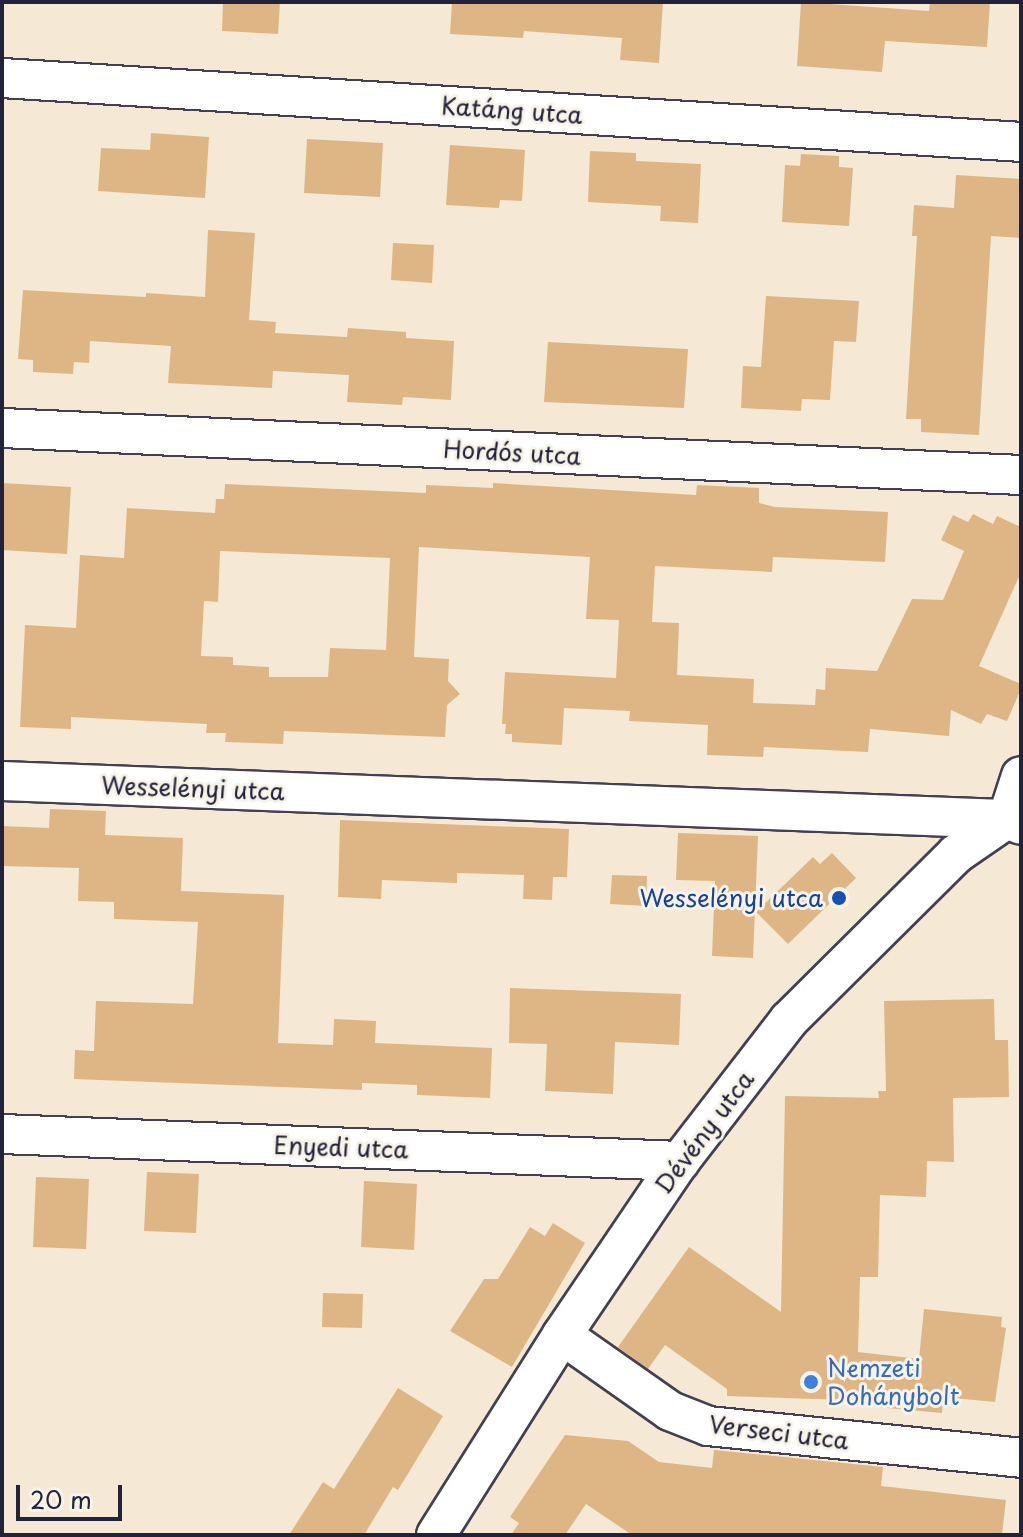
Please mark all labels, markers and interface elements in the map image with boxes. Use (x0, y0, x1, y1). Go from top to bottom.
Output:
street label: Katáng utca (440, 91, 584, 129)
street label: Hordós utca (442, 434, 582, 470)
street label: Wesselényi utca (101, 770, 285, 806)
place label: Wesselényi utca (640, 884, 823, 912)
marker: Wesselényi utca (830, 889, 848, 907)
street label: Dévény utca (649, 1065, 759, 1199)
street label: Enyedi utca (273, 1130, 409, 1164)
place label: Nemzeti Dohánybolt (827, 1354, 960, 1410)
marker: Nemzeti Dohánybolt (802, 1373, 820, 1391)
street label: Verseci utca (708, 1409, 850, 1455)
scale bar (20, 1469, 126, 1519)
text: 20 m (30, 1481, 92, 1517)

